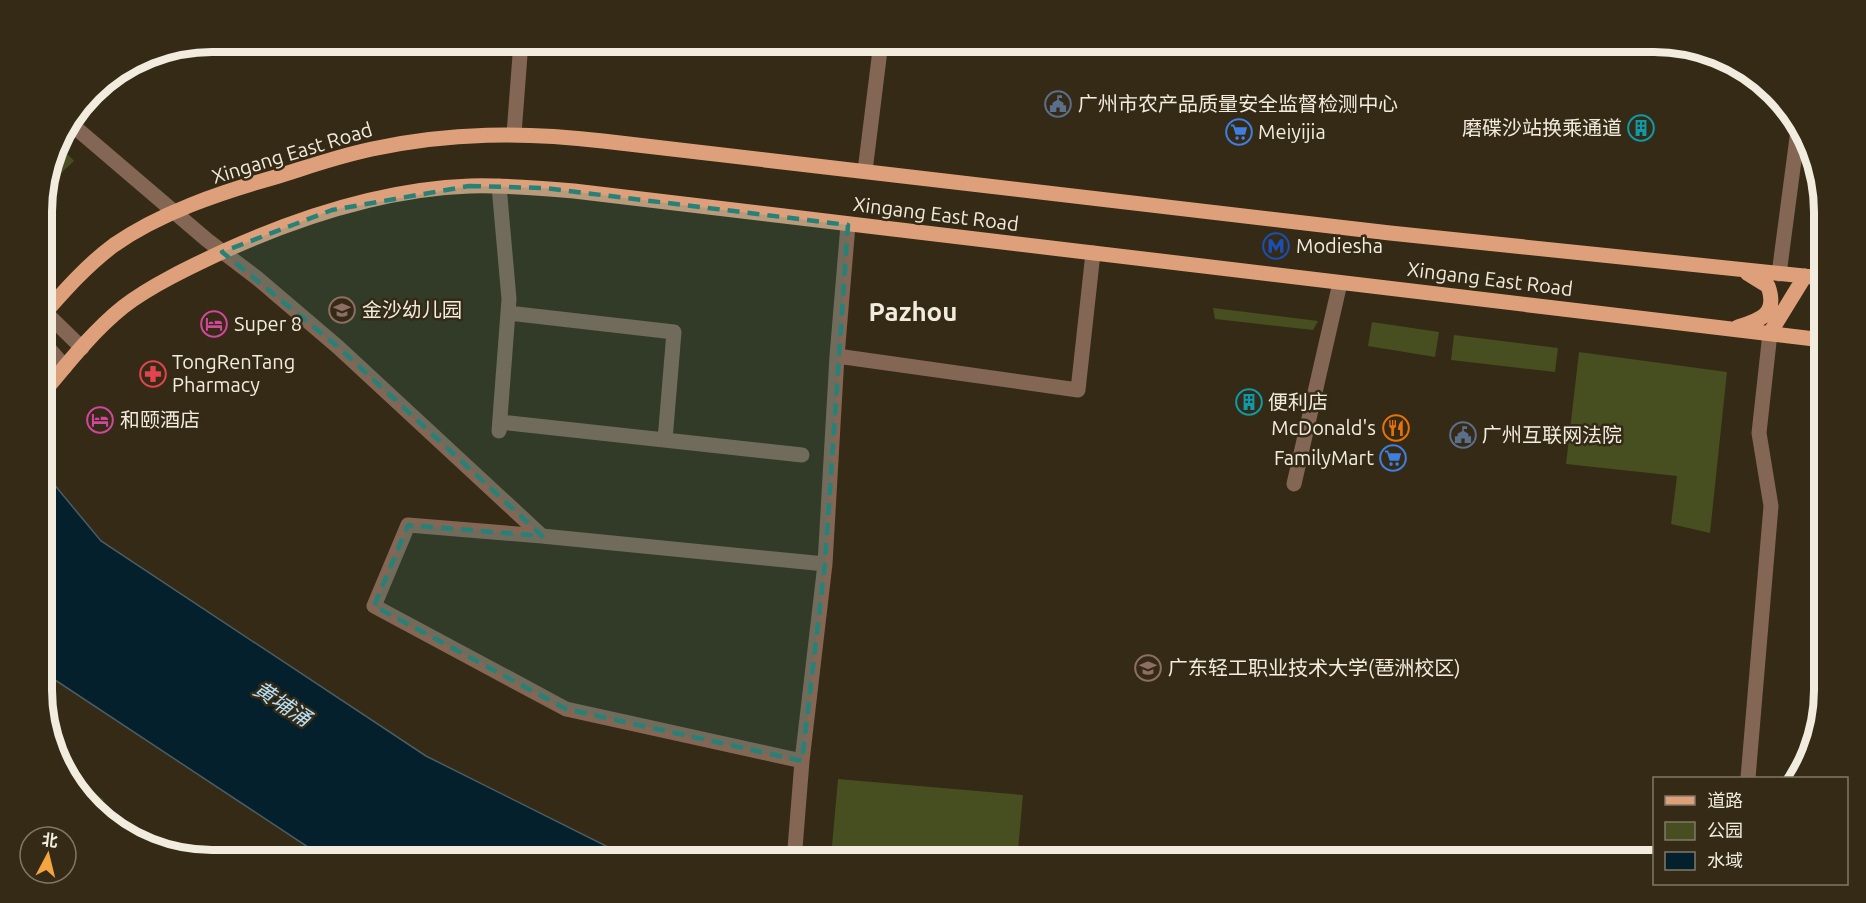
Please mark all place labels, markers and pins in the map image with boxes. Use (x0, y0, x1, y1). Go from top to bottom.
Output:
public building icon: 广州市农产品质量安全监督检测中心 (1043, 89, 1073, 119)
place label: 广州市农产品质量安全监督检测中心 (1078, 92, 1398, 115)
building icon: 磨碟沙站换乘通道 (1626, 113, 1656, 143)
place label: 磨碟沙站换乘通道 (1462, 116, 1622, 139)
supermarket icon: Meiyijia (1224, 117, 1254, 147)
place label: Meiyijia (1258, 120, 1326, 143)
metro station icon: Modiesha (1261, 231, 1291, 261)
place label: Modiesha (1296, 234, 1383, 257)
school or university icon: 金沙幼儿园 (327, 295, 357, 325)
place label: 金沙幼儿园 (362, 298, 462, 321)
hotel icon: Super 8 (199, 309, 229, 339)
place label: Super 8 (234, 312, 302, 335)
place label: TongRenTang Pharmacy (172, 350, 295, 396)
pharmacy icon: TongRenTang Pharmacy (138, 359, 168, 389)
building icon: 便利店 (1234, 387, 1264, 417)
place label: 便利店 (1268, 390, 1328, 413)
hotel icon: 和颐酒店 (85, 405, 115, 435)
place label: 和颐酒店 (120, 408, 200, 431)
restaurant icon: McDonald's (1381, 413, 1411, 443)
place label: McDonald's (1271, 416, 1376, 439)
public building icon: 广州互联网法院 (1448, 420, 1478, 450)
place label: 广州互联网法院 (1482, 423, 1622, 446)
supermarket icon: FamilyMart (1378, 443, 1408, 473)
place label: FamilyMart (1274, 446, 1374, 469)
school or university icon: 广东轻工职业技术大学(琶洲校区) (1133, 653, 1163, 683)
place label: 广东轻工职业技术大学(琶洲校区) (1168, 656, 1461, 679)

